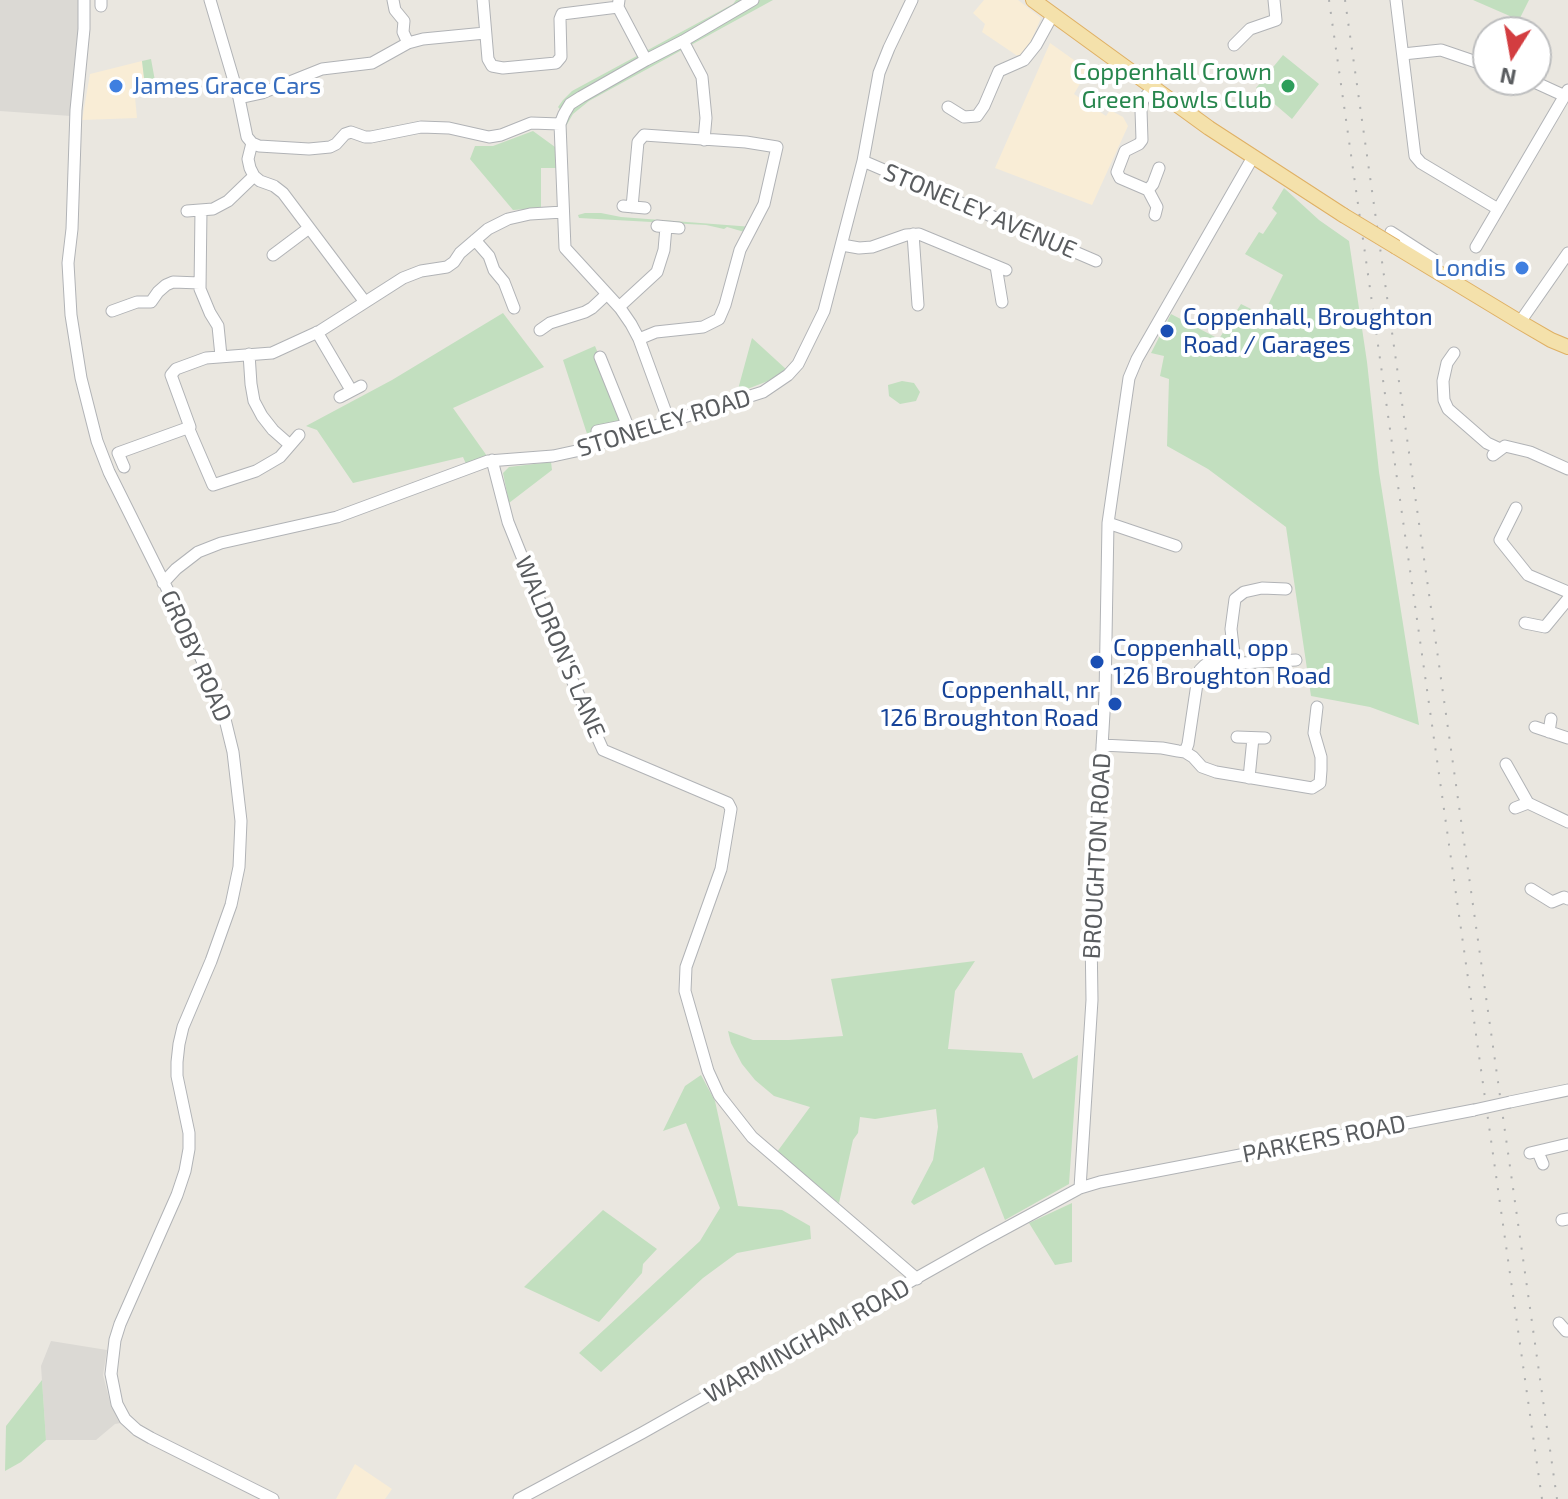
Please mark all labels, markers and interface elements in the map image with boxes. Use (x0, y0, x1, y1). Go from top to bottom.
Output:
north arrow (1472, 16, 1552, 96)
place label: Coppenhall Crown Green Bowls Club (1073, 58, 1272, 114)
text: N (1498, 63, 1518, 92)
place label: James Grace Cars (132, 72, 321, 100)
marker: James Grace Cars (107, 77, 125, 95)
marker: Coppenhall Crown Green Bowls Club (1279, 77, 1297, 95)
street label: STONELEY AVENUE (879, 157, 1081, 265)
place label: Londis (1434, 254, 1506, 282)
marker: Londis (1513, 259, 1531, 277)
place label: Coppenhall, Broughton Road / Garages (1183, 303, 1433, 359)
marker: Coppenhall, Broughton Road / Garages (1158, 322, 1176, 340)
street label: STONELEY ROAD (574, 383, 754, 463)
street label: WALDRON'S LANE (509, 552, 611, 742)
street label: GROBY ROAD (154, 586, 238, 726)
place label: Coppenhall, opp 126 Broughton Road (1113, 634, 1331, 690)
marker: Coppenhall, opp 126 Broughton Road (1088, 653, 1106, 671)
place label: Coppenhall, nr 126 Broughton Road (881, 676, 1099, 732)
marker: Coppenhall, nr 126 Broughton Road (1106, 695, 1124, 713)
street label: BROUGHTON ROAD (1077, 752, 1117, 960)
street label: PARKERS ROAD (1240, 1109, 1408, 1169)
street label: WARMINGHAM ROAD (699, 1273, 915, 1409)

